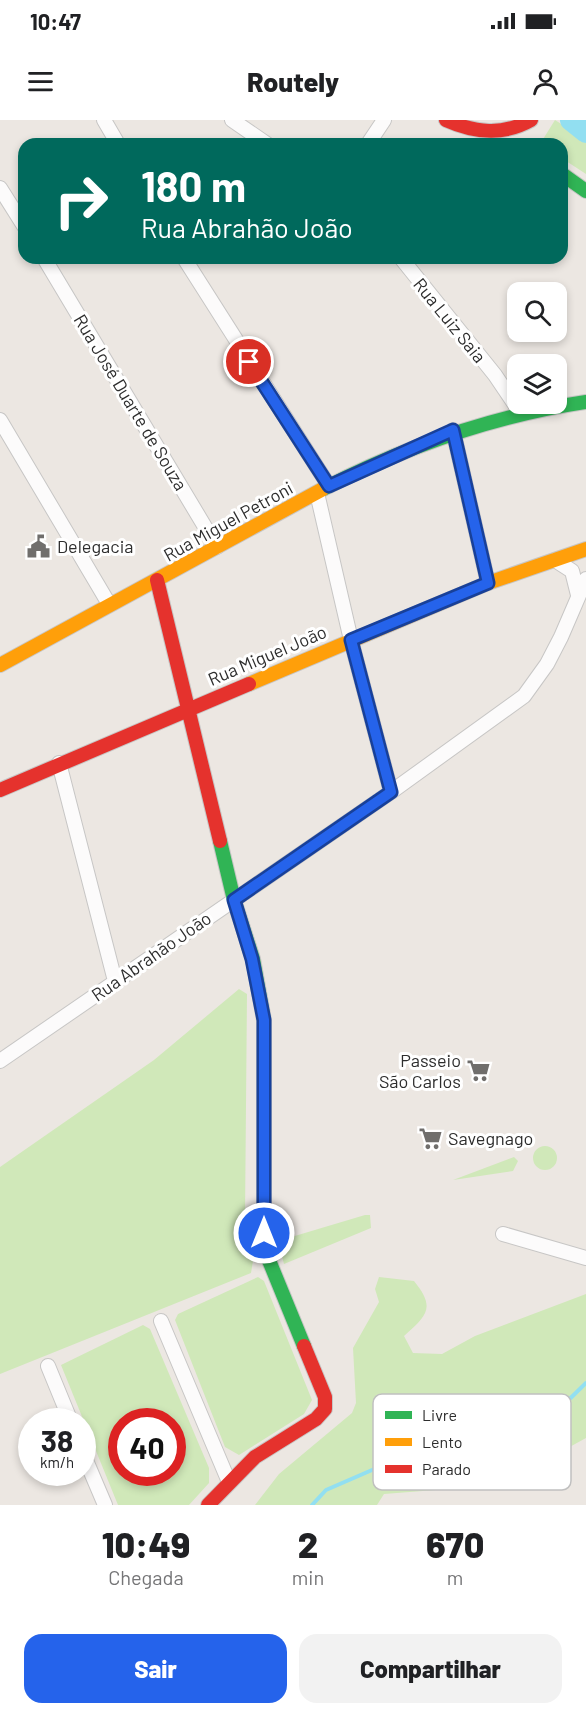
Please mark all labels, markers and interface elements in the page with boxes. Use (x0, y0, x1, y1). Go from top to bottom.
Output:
text: 10:47 (30, 8, 81, 34)
icon: menu (24, 65, 57, 98)
text: Routely (247, 65, 339, 97)
icon: person (529, 65, 562, 98)
text: 180 m (141, 160, 246, 210)
icon: right (42, 162, 120, 240)
text: Rua Abrahão João (141, 211, 353, 243)
street label: Rua Luiz Saia (409, 273, 491, 367)
map controls (507, 282, 567, 414)
button: search (507, 282, 567, 342)
street label: Rua José Duarte de Souza (70, 310, 192, 494)
pin (223, 336, 274, 387)
icon: arrive (232, 345, 265, 378)
button: layers (507, 354, 567, 414)
street label: Rua Miguel Petroni (159, 476, 297, 566)
public building icon: Delegacia (26, 533, 52, 559)
place label: Delegacia (57, 535, 133, 557)
street label: Rua Miguel João (204, 620, 330, 690)
street label: Rua Abrahão João (87, 907, 215, 1005)
place label: Passeio São Carlos (379, 1049, 461, 1092)
supermarket icon: Passeio São Carlos (466, 1057, 492, 1083)
supermarket icon: Savegnago (417, 1125, 443, 1151)
place label: Savegnago (448, 1127, 533, 1149)
position arrow (232, 1201, 296, 1265)
legend (373, 1394, 571, 1490)
text: Livre (422, 1405, 457, 1424)
speed limit sign: 40 (108, 1408, 186, 1486)
text: 38 (41, 1422, 73, 1458)
text: Lento (422, 1432, 463, 1451)
text: km/h (40, 1453, 74, 1471)
text: Parado (422, 1459, 471, 1478)
text: 10:49 (102, 1522, 190, 1565)
text: 2 (298, 1522, 318, 1565)
text: 670 (426, 1522, 484, 1565)
text: Chegada (108, 1565, 184, 1589)
text: min (292, 1565, 324, 1589)
text: m (447, 1565, 463, 1589)
button: Sair (24, 1634, 287, 1703)
button: Compartilhar (299, 1634, 562, 1703)

